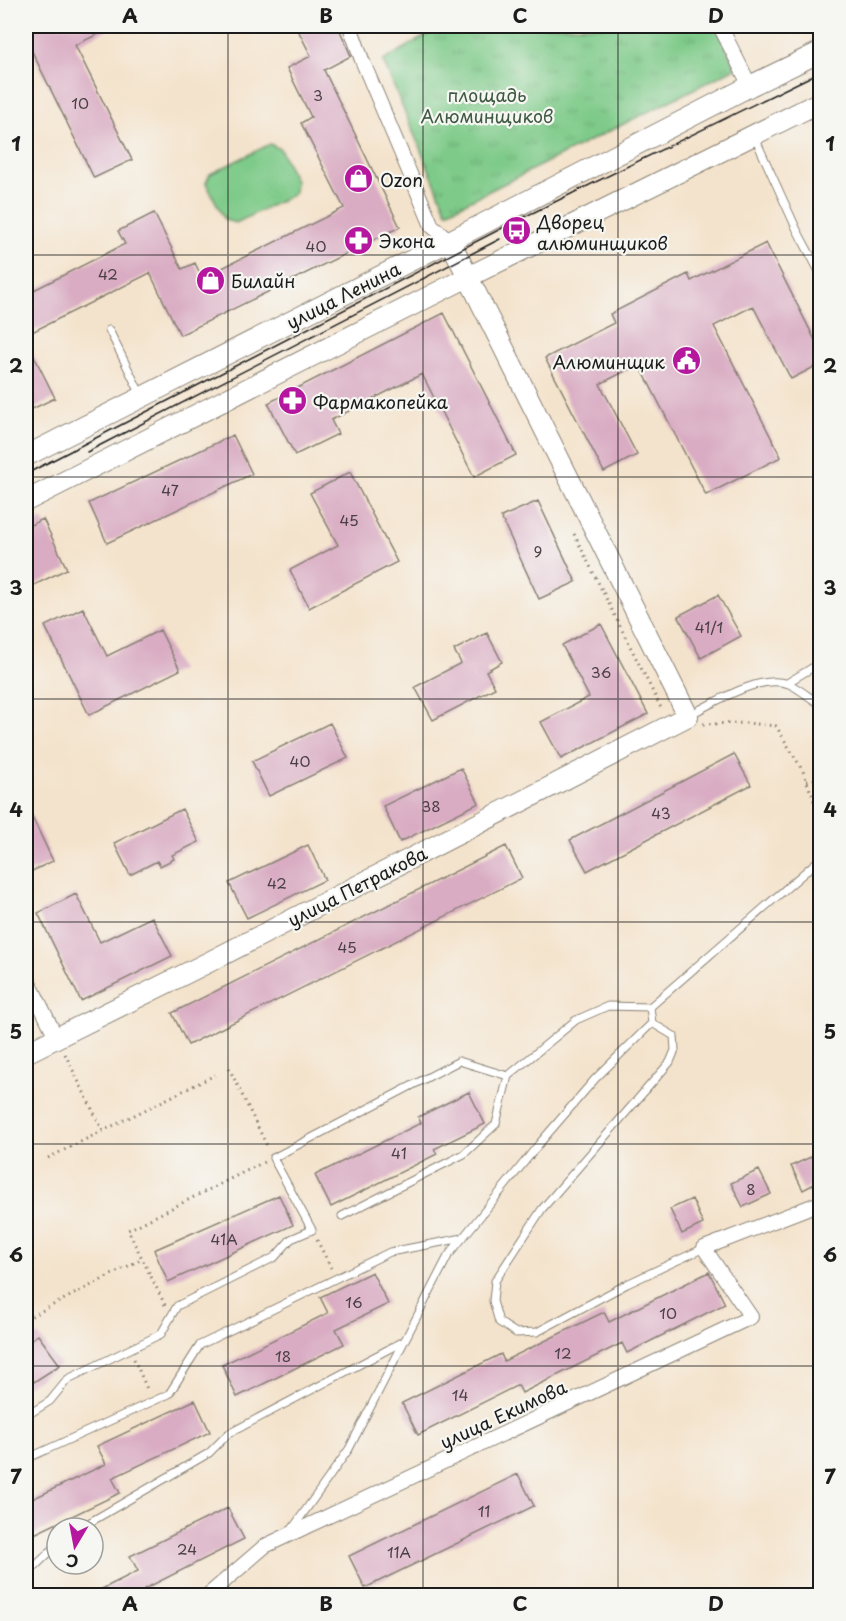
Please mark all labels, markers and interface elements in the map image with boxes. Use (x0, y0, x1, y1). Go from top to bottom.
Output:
text: A (122, 0, 138, 30)
text: B (319, 0, 333, 30)
text: C (512, 0, 528, 30)
text: D (708, 0, 724, 30)
park label: площадь Алюминщиков (421, 81, 553, 129)
house number: 3 (313, 83, 323, 106)
house number: 10 (71, 91, 89, 114)
text: 1 (11, 128, 21, 158)
text: 1 (825, 128, 835, 158)
shop icon: Ozon (343, 163, 375, 195)
place label: Ozon (380, 166, 423, 193)
place label: Дворец алюминщиков (536, 208, 668, 256)
bus stop icon: Дворец алюминщиков (500, 215, 532, 247)
pharmacy icon: Экона (342, 224, 374, 256)
place label: Экона (379, 227, 436, 254)
house number: 40 (306, 234, 326, 257)
street label: улица Ленина (281, 254, 405, 335)
house number: 42 (98, 262, 118, 285)
shop icon: Билайн (194, 264, 226, 296)
place label: Билайн (231, 267, 295, 294)
public building icon: Алюминщик (670, 345, 702, 377)
place label: Алюминщик (552, 348, 665, 375)
text: 2 (9, 350, 23, 380)
text: 2 (823, 350, 837, 380)
pharmacy icon: Фармакопейка (276, 385, 308, 417)
place label: Фармакопейка (313, 388, 449, 415)
house number: 47 (161, 478, 179, 501)
house number: 45 (339, 508, 359, 531)
house number: 9 (534, 539, 542, 562)
text: 3 (9, 572, 23, 602)
text: 3 (823, 572, 837, 602)
house number: 41/1 (695, 615, 723, 638)
house number: 36 (591, 660, 611, 683)
house number: 40 (290, 749, 310, 772)
text: 4 (9, 794, 23, 824)
house number: 38 (421, 794, 441, 817)
text: 4 (823, 794, 837, 824)
house number: 43 (651, 801, 671, 824)
street label: улица Петракова (282, 839, 432, 933)
house number: 42 (267, 871, 287, 894)
house number: 45 (337, 935, 357, 958)
text: 5 (10, 1016, 22, 1046)
text: 5 (824, 1016, 836, 1046)
house number: 41 (391, 1141, 407, 1164)
house number: 8 (746, 1177, 756, 1200)
house number: 41А (210, 1227, 238, 1250)
text: 6 (9, 1239, 23, 1269)
text: 6 (823, 1239, 837, 1269)
house number: 16 (345, 1290, 363, 1313)
house number: 10 (659, 1301, 677, 1324)
house number: 12 (554, 1341, 572, 1364)
house number: 18 (275, 1344, 291, 1367)
street label: улица Екимова (435, 1372, 572, 1455)
house number: 14 (452, 1383, 468, 1406)
text: 7 (10, 1461, 22, 1491)
text: 7 (824, 1461, 836, 1491)
house number: 11 (478, 1499, 490, 1522)
north arrow (45, 1516, 105, 1576)
house number: 24 (177, 1537, 197, 1560)
house number: 11А (387, 1540, 411, 1563)
text: С (64, 1549, 80, 1575)
text: A (122, 1588, 138, 1618)
text: B (319, 1588, 333, 1618)
text: C (512, 1588, 528, 1618)
text: D (708, 1588, 724, 1618)

